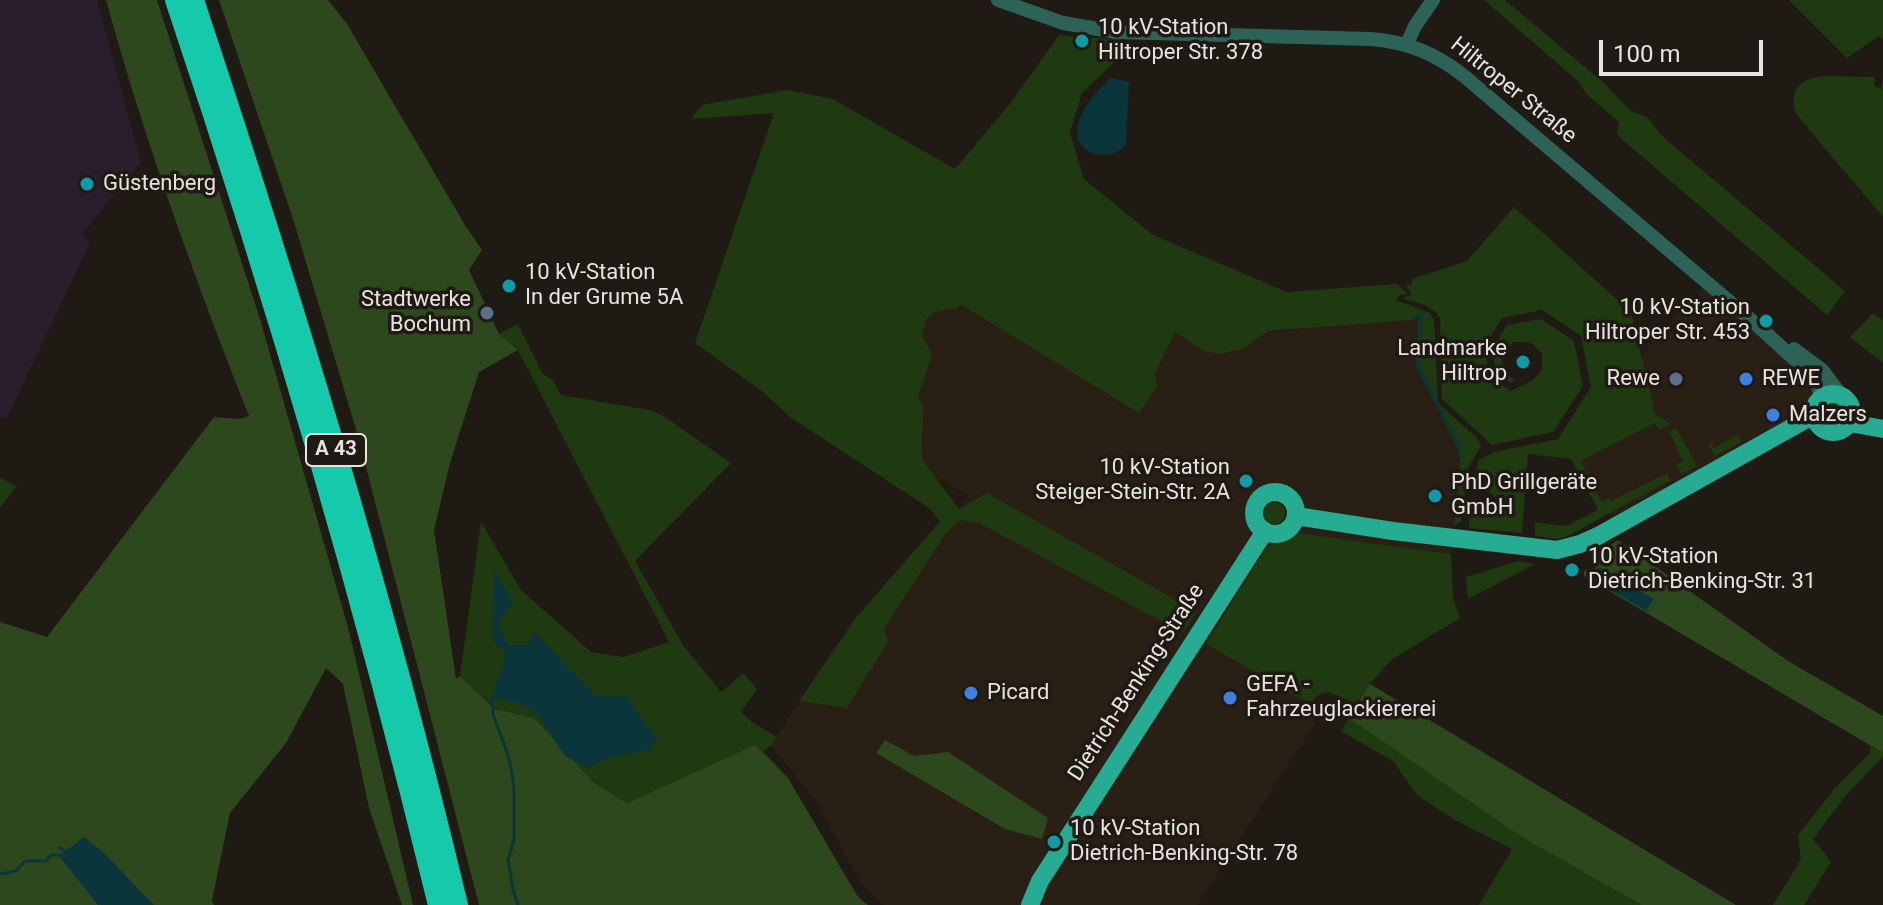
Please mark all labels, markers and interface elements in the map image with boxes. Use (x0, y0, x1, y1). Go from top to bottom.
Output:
place label: 10 kV-Station Hiltroper Str. 378 (1098, 15, 1263, 66)
scale bar (1603, 24, 1767, 74)
marker: 10 kV-Station Hiltroper Str. 378 (1073, 32, 1091, 50)
street label: Hiltroper Straße (1445, 32, 1581, 150)
text: 100 m (1613, 40, 1680, 68)
place label: Güstenberg (103, 171, 216, 197)
marker: Güstenberg (78, 175, 96, 193)
place label: 10 kV-Station In der Grume 5A (525, 260, 683, 312)
marker: 10 kV-Station In der Grume 5A (500, 277, 518, 295)
place label: Stadtwerke Bochum (361, 287, 471, 338)
place label: 10 kV-Station Hiltroper Str. 453 (1585, 295, 1750, 346)
marker: Stadtwerke Bochum (478, 304, 496, 322)
marker: 10 kV-Station Hiltroper Str. 453 (1757, 312, 1775, 330)
place label: Landmarke Hiltrop (1397, 336, 1507, 388)
marker: Landmarke Hiltrop (1514, 353, 1532, 371)
place label: Rewe (1607, 366, 1660, 392)
place label: REWE (1762, 366, 1820, 392)
marker: Rewe (1667, 370, 1685, 388)
marker: REWE (1737, 370, 1755, 388)
place label: Malzers (1789, 402, 1867, 428)
marker: Malzers (1764, 406, 1782, 424)
road number: A 43 (306, 434, 366, 466)
place label: 10 kV-Station Steiger-Stein-Str. 2A (1035, 455, 1230, 506)
place label: PhD Grillgeräte GmbH (1451, 470, 1597, 522)
marker: 10 kV-Station Steiger-Stein-Str. 2A (1237, 472, 1255, 490)
marker: PhD Grillgeräte GmbH (1426, 487, 1444, 505)
place label: 10 kV-Station Dietrich-Benking-Str. 31 (1588, 544, 1816, 596)
marker: 10 kV-Station Dietrich-Benking-Str. 31 (1563, 561, 1581, 579)
street label: Dietrich-Benking-Straße (1063, 579, 1211, 787)
place label: GEFA - Fahrzeuglackiererei (1246, 672, 1436, 724)
place label: Picard (987, 680, 1049, 706)
marker: Picard (962, 684, 980, 702)
marker: GEFA - Fahrzeuglackiererei (1221, 689, 1239, 707)
place label: 10 kV-Station Dietrich-Benking-Str. 78 (1070, 816, 1298, 868)
marker: 10 kV-Station Dietrich-Benking-Str. 78 (1045, 833, 1063, 851)

